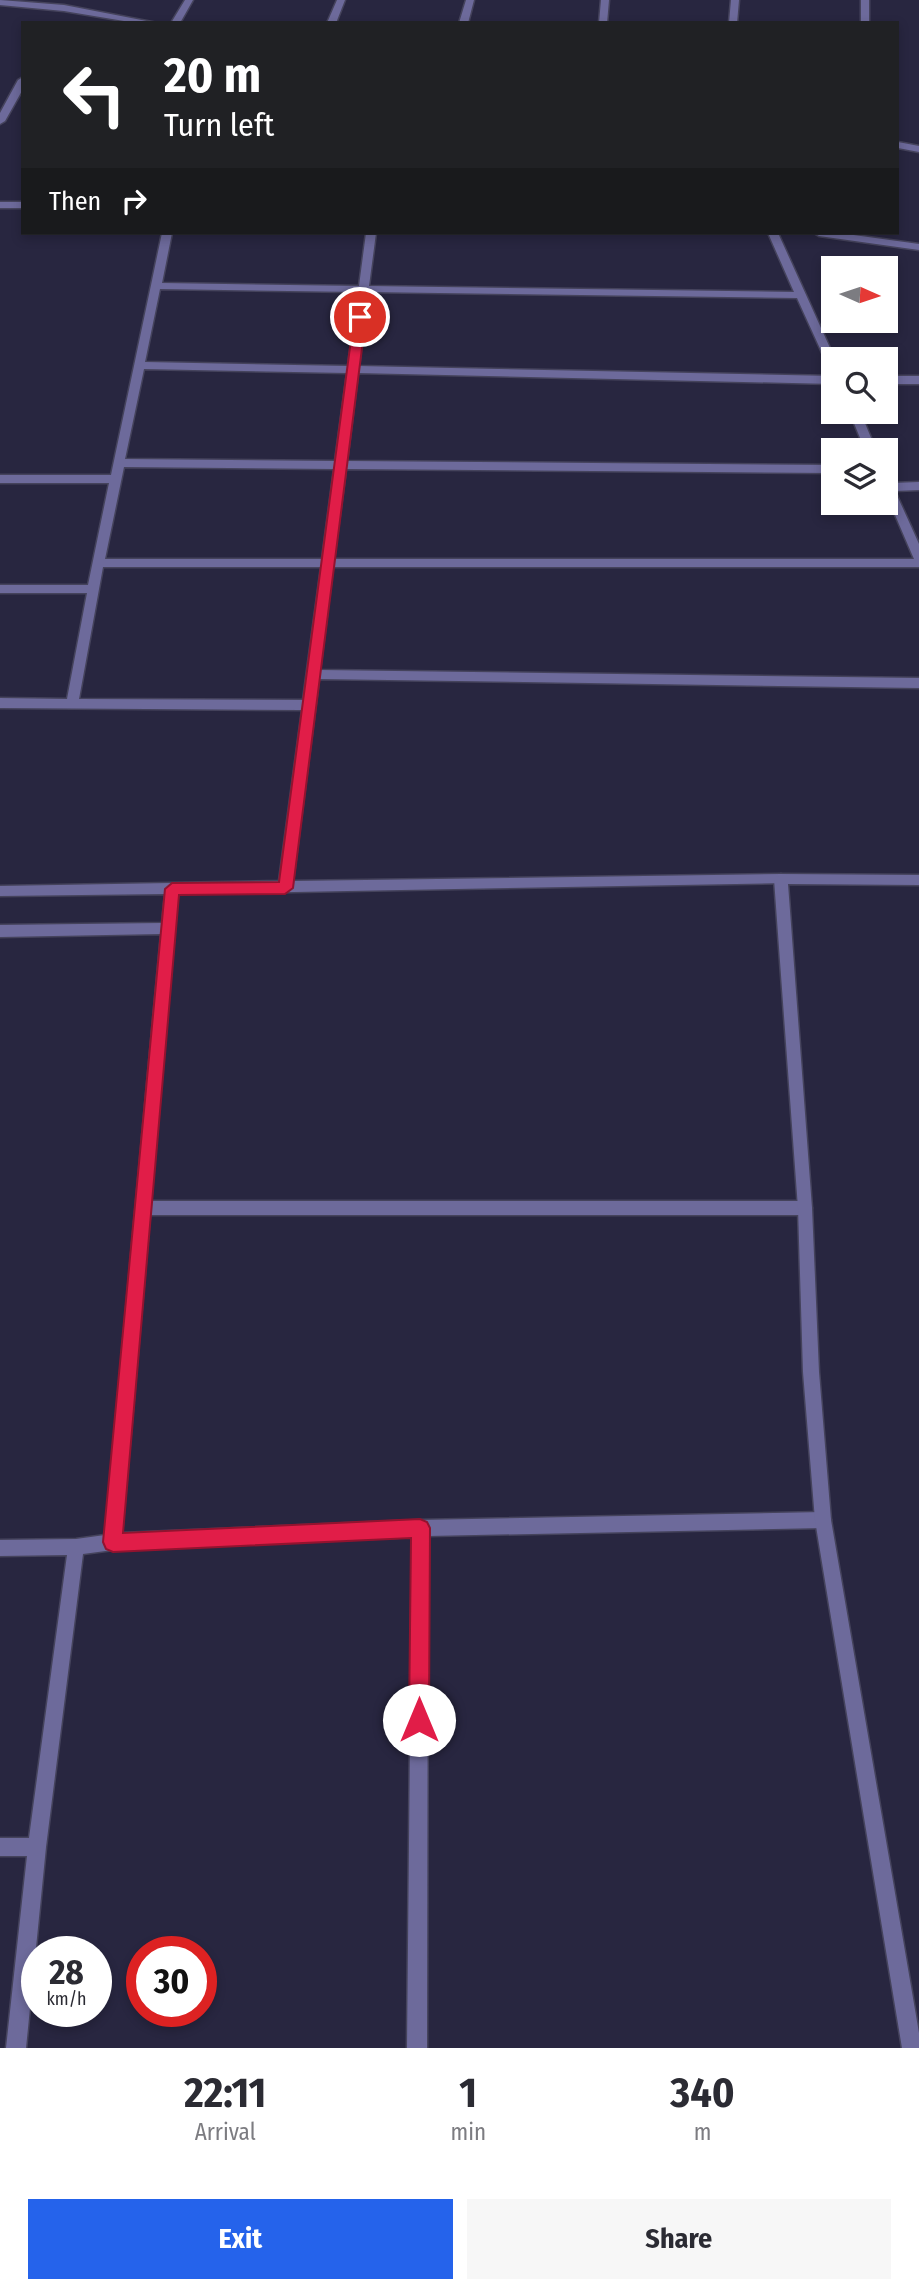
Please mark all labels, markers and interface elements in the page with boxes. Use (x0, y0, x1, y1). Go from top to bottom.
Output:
text: 20 m (164, 46, 261, 105)
icon: left (49, 49, 140, 140)
text: Turn left (164, 106, 274, 144)
icon: right (115, 182, 153, 220)
text: Then (49, 186, 101, 217)
north arrow (821, 256, 898, 332)
map controls (821, 256, 898, 515)
pin (330, 287, 390, 347)
icon: arrive (341, 298, 379, 336)
button: search (821, 347, 898, 424)
button: layers (821, 438, 898, 515)
position arrow (382, 1683, 456, 1757)
speed limit sign: 30 (126, 1936, 217, 2027)
text: 28 (49, 1951, 84, 1993)
text: km/h (46, 1988, 87, 2010)
text: 22:11 (184, 2068, 266, 2118)
text: 1 (459, 2068, 477, 2118)
text: 340 (670, 2068, 735, 2118)
text: Arrival (195, 2118, 256, 2146)
text: min (450, 2118, 486, 2146)
text: m (694, 2118, 711, 2146)
button: Exit (28, 2199, 453, 2279)
button: Share (467, 2199, 891, 2279)

